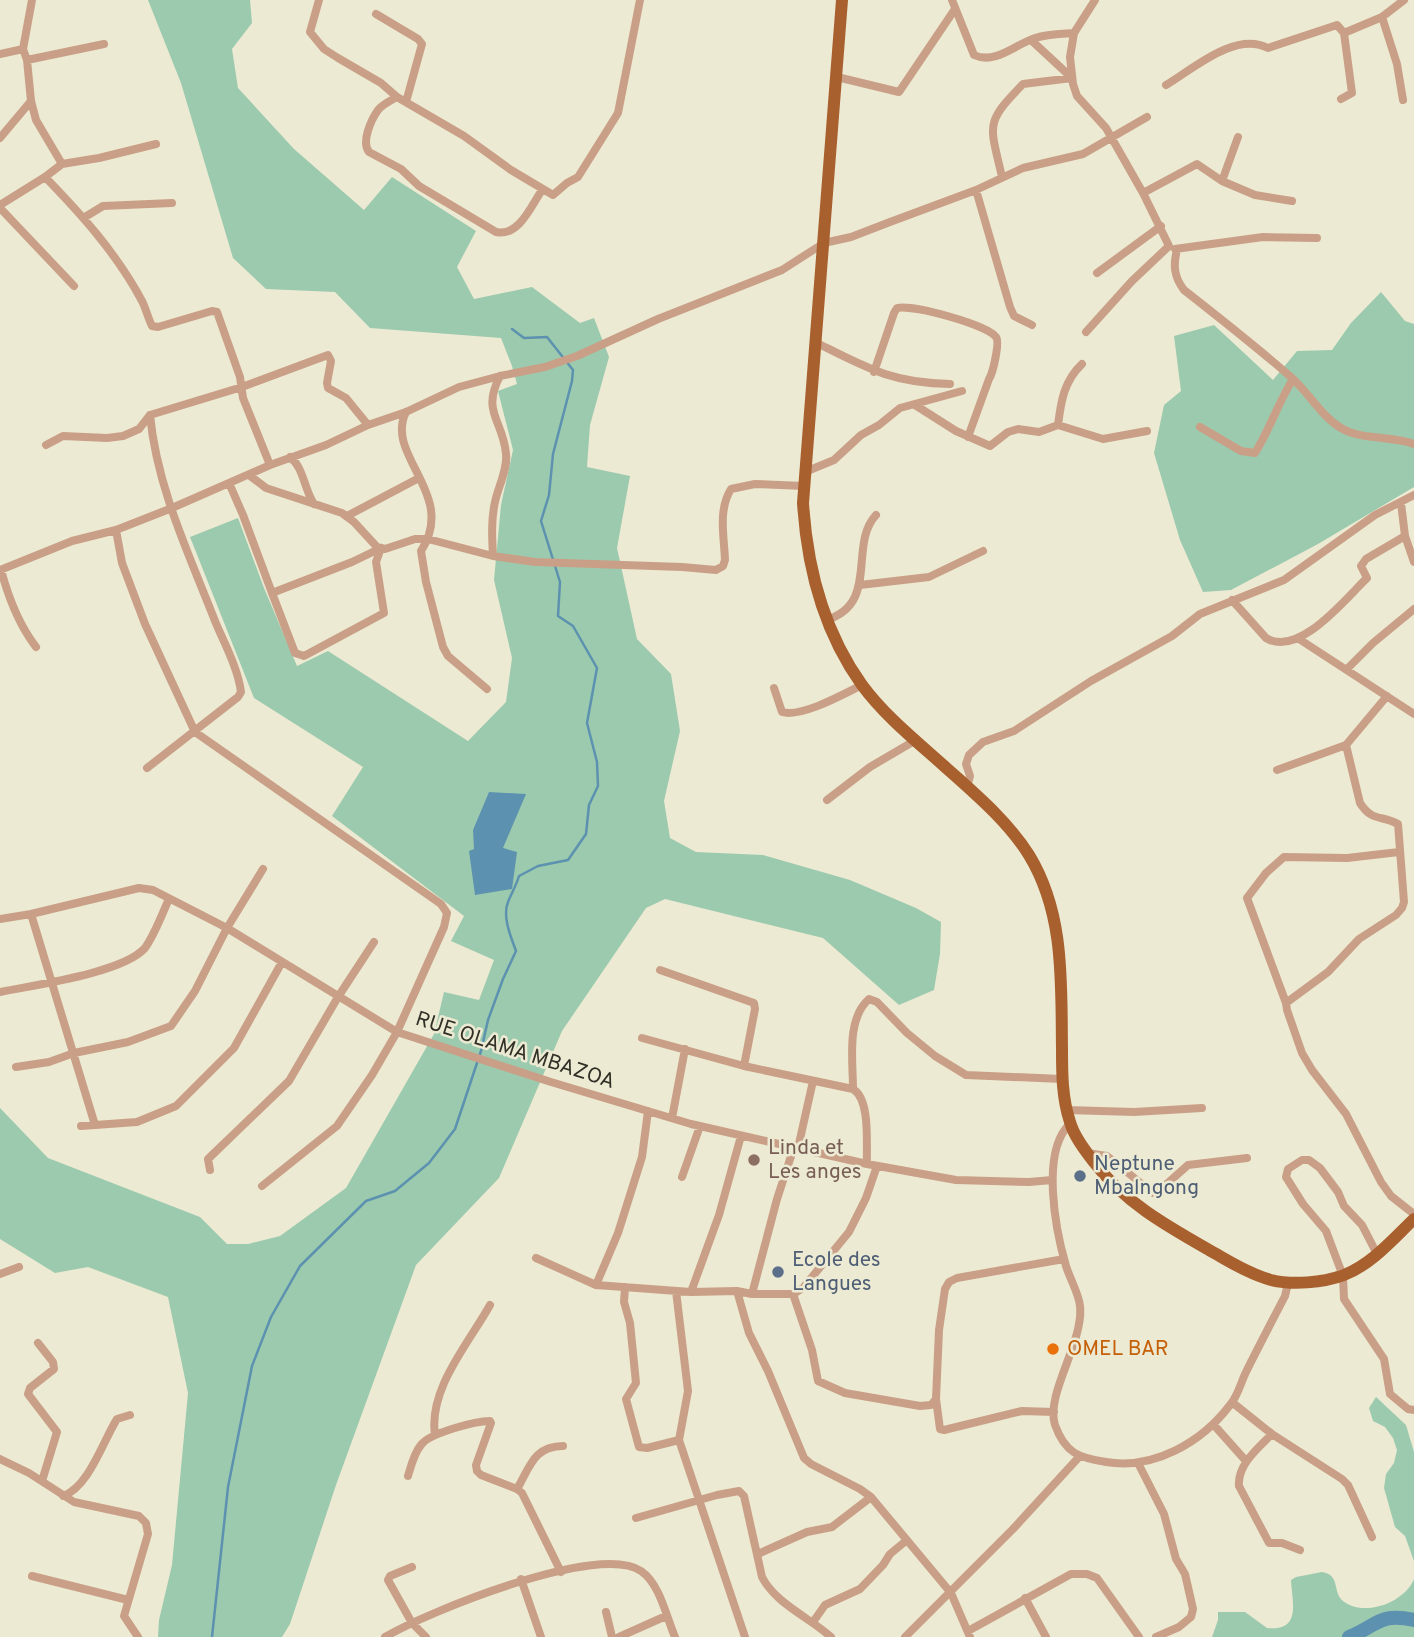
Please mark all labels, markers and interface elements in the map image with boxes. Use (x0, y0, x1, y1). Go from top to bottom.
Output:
street label: RUE OLAMA MBAZOA (412, 1006, 618, 1096)
place label: Linda et Les anges (768, 1135, 862, 1186)
place label: Neptune Mbalngong (1094, 1151, 1199, 1202)
marker: Linda et Les anges (746, 1152, 762, 1168)
marker: Neptune Mbalngong (1072, 1168, 1088, 1184)
place label: Ecole des Langues (792, 1247, 881, 1298)
marker: Ecole des Langues (770, 1264, 786, 1280)
place label: OMEL BAR (1067, 1336, 1169, 1363)
marker: OMEL BAR (1045, 1341, 1061, 1357)

